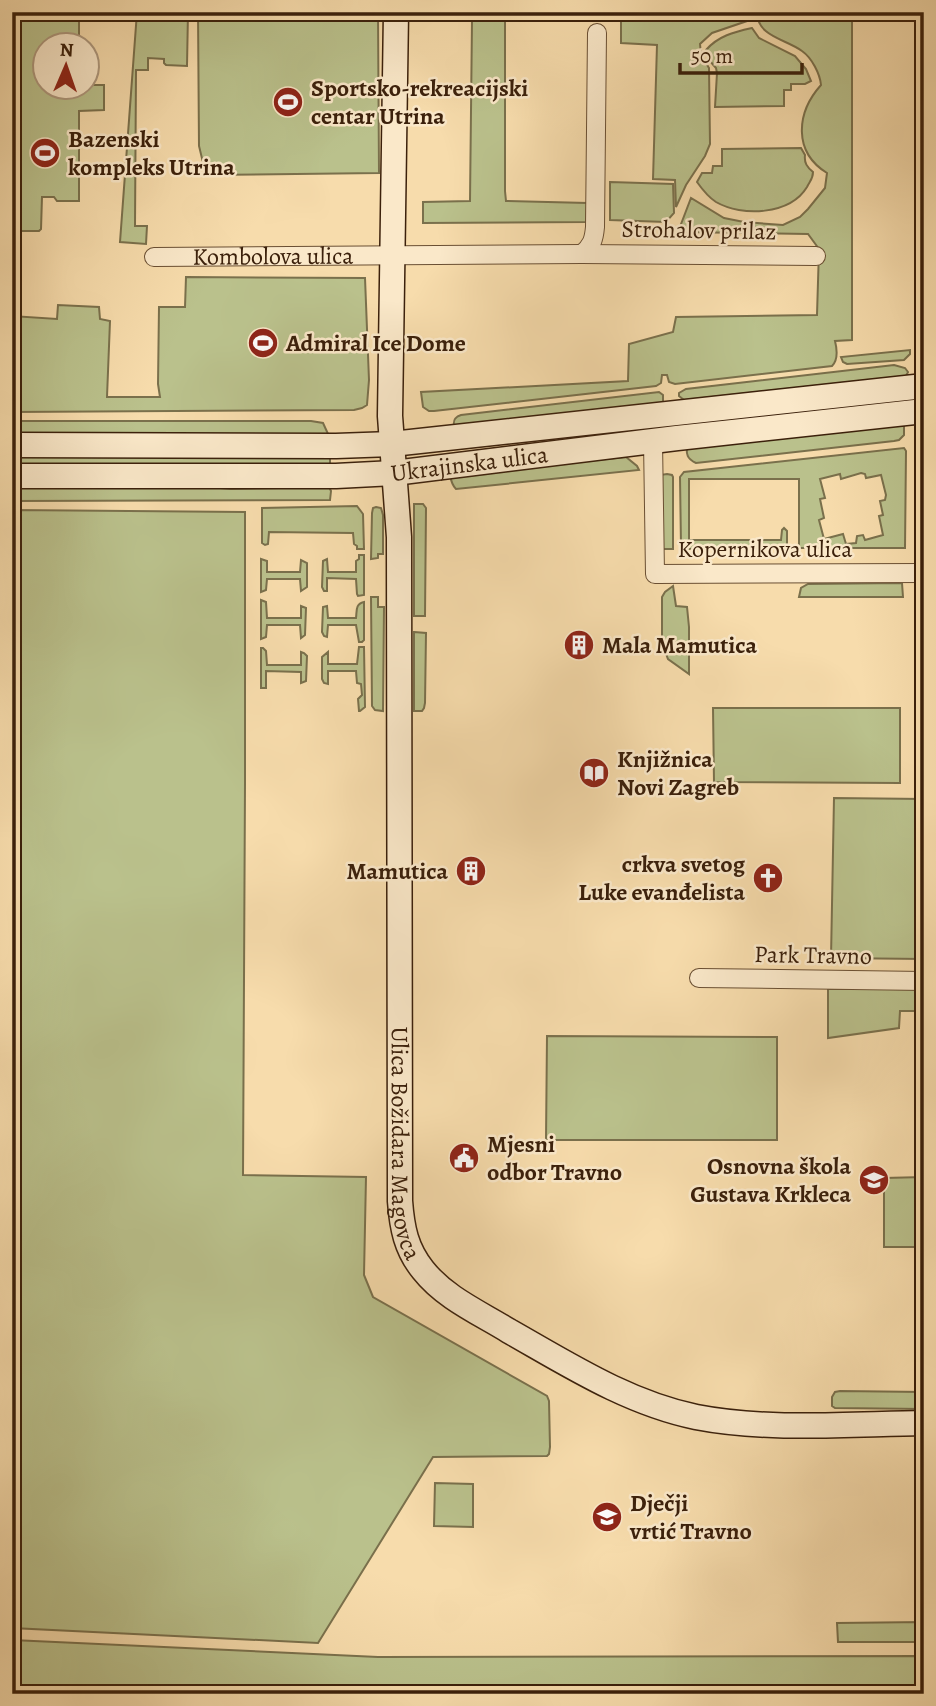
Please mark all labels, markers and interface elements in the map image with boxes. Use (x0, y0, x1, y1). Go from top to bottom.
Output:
north arrow (32, 32, 102, 102)
scale bar (680, 32, 803, 76)
text: N (59, 37, 74, 63)
text: 50 m (691, 42, 733, 70)
place label: Sportsko-rekreacijski centar Utrina (311, 72, 528, 132)
sports icon: Sportsko-rekreacijski centar Utrina (271, 85, 305, 119)
place label: Bazenski kompleks Utrina (68, 123, 235, 183)
sports icon: Bazenski kompleks Utrina (28, 136, 62, 170)
street label: Strohalov prilaz (621, 213, 777, 247)
street label: Kombolova ulica (192, 240, 354, 273)
sports icon: Admiral Ice Dome (246, 326, 280, 360)
place label: Admiral Ice Dome (285, 327, 466, 359)
street label: Ukrajinska ulica (389, 438, 551, 489)
street label: Kopernikova ulica (678, 533, 853, 565)
building icon: Mala Mamutica (562, 628, 596, 662)
place label: Mala Mamutica (602, 629, 757, 661)
place label: Knjižnica Novi Zagreb (617, 743, 739, 803)
library icon: Knjižnica Novi Zagreb (577, 756, 611, 790)
place label: crkva svetog Luke evanđelista (578, 848, 746, 908)
building icon: Mamutica (454, 854, 488, 888)
place label: Mamutica (347, 855, 448, 887)
church icon: crkva svetog Luke evanđelista (751, 861, 785, 895)
street label: Park Travno (754, 938, 872, 972)
street label: Ulica Božidara Magovca (384, 1027, 429, 1266)
place label: Mjesni odbor Travno (487, 1128, 622, 1188)
public building icon: Mjesni odbor Travno (447, 1141, 481, 1175)
place label: Osnovna škola Gustava Krkleca (690, 1150, 851, 1210)
school or university icon: Osnovna škola Gustava Krkleca (857, 1163, 891, 1197)
place label: Dječji vrtić Travno (629, 1487, 752, 1547)
school or university icon: Dječji vrtić Travno (590, 1500, 624, 1534)

